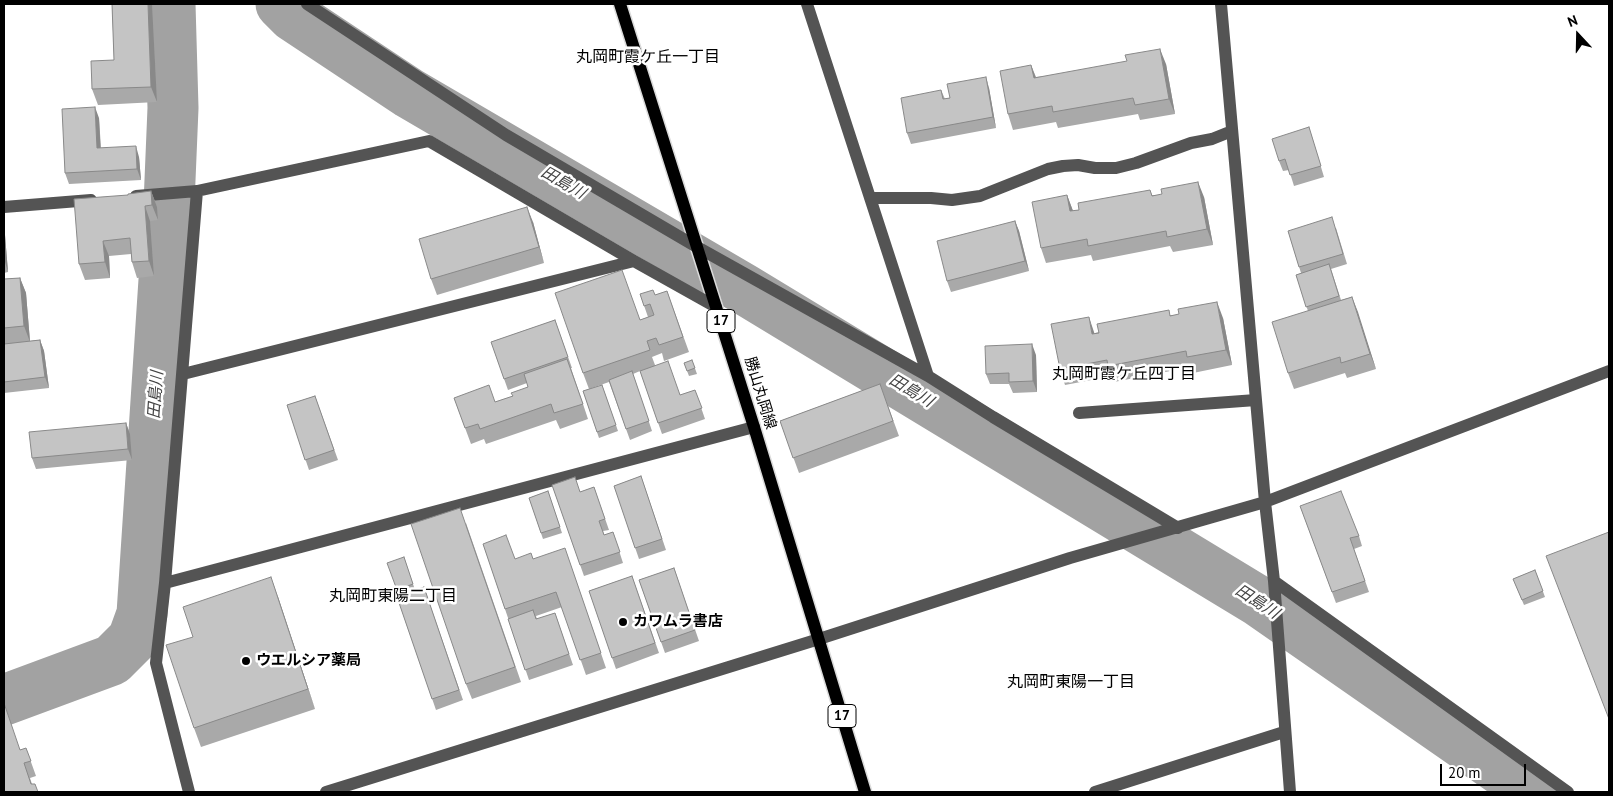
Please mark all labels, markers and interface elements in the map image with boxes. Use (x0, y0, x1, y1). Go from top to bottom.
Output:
north arrow (1553, 10, 1603, 60)
text: N (1565, 11, 1580, 31)
district label: 丸岡町霞ケ丘一丁目 (576, 47, 720, 67)
water label: 田島川 (537, 163, 589, 203)
road number: 17 (707, 310, 735, 332)
street label: 勝山丸岡線 (740, 355, 780, 431)
district label: 丸岡町霞ケ丘四丁目 (1052, 364, 1196, 384)
water label: 田島川 (145, 370, 167, 420)
water label: 田島川 (885, 370, 937, 412)
water label: 田島川 (1232, 581, 1282, 623)
district label: 丸岡町東陽二丁目 (329, 586, 457, 606)
place label: カワムラ書店 (633, 613, 723, 631)
marker: カワムラ書店 (617, 616, 629, 628)
place label: ウエルシア薬局 (256, 652, 361, 670)
marker: ウエルシア薬局 (240, 655, 252, 667)
district label: 丸岡町東陽一丁目 (1007, 672, 1135, 692)
road number: 17 (828, 704, 856, 728)
scale bar (1443, 754, 1529, 786)
text: 20 m (1448, 763, 1481, 782)

